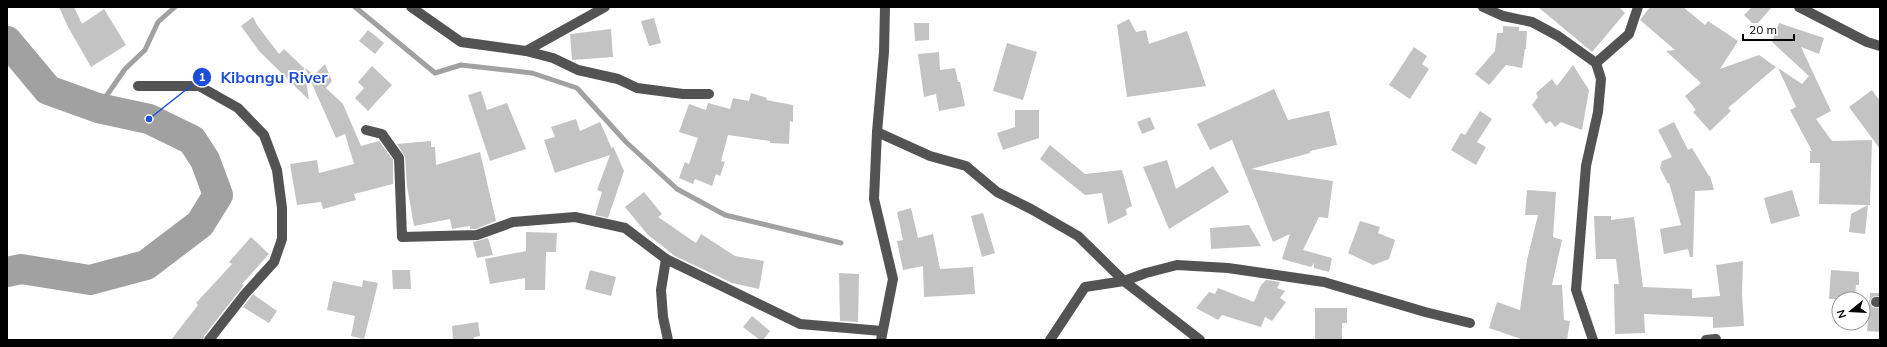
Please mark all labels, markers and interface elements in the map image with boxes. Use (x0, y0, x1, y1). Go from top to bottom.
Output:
scale bar (1743, 16, 1794, 42)
text: 20 m (1749, 22, 1777, 37)
callout: Kibangu River (192, 63, 335, 91)
text: Kibangu River (220, 67, 328, 87)
text: 1 (198, 69, 206, 84)
north arrow (1831, 291, 1871, 331)
text: N (1834, 308, 1849, 320)

